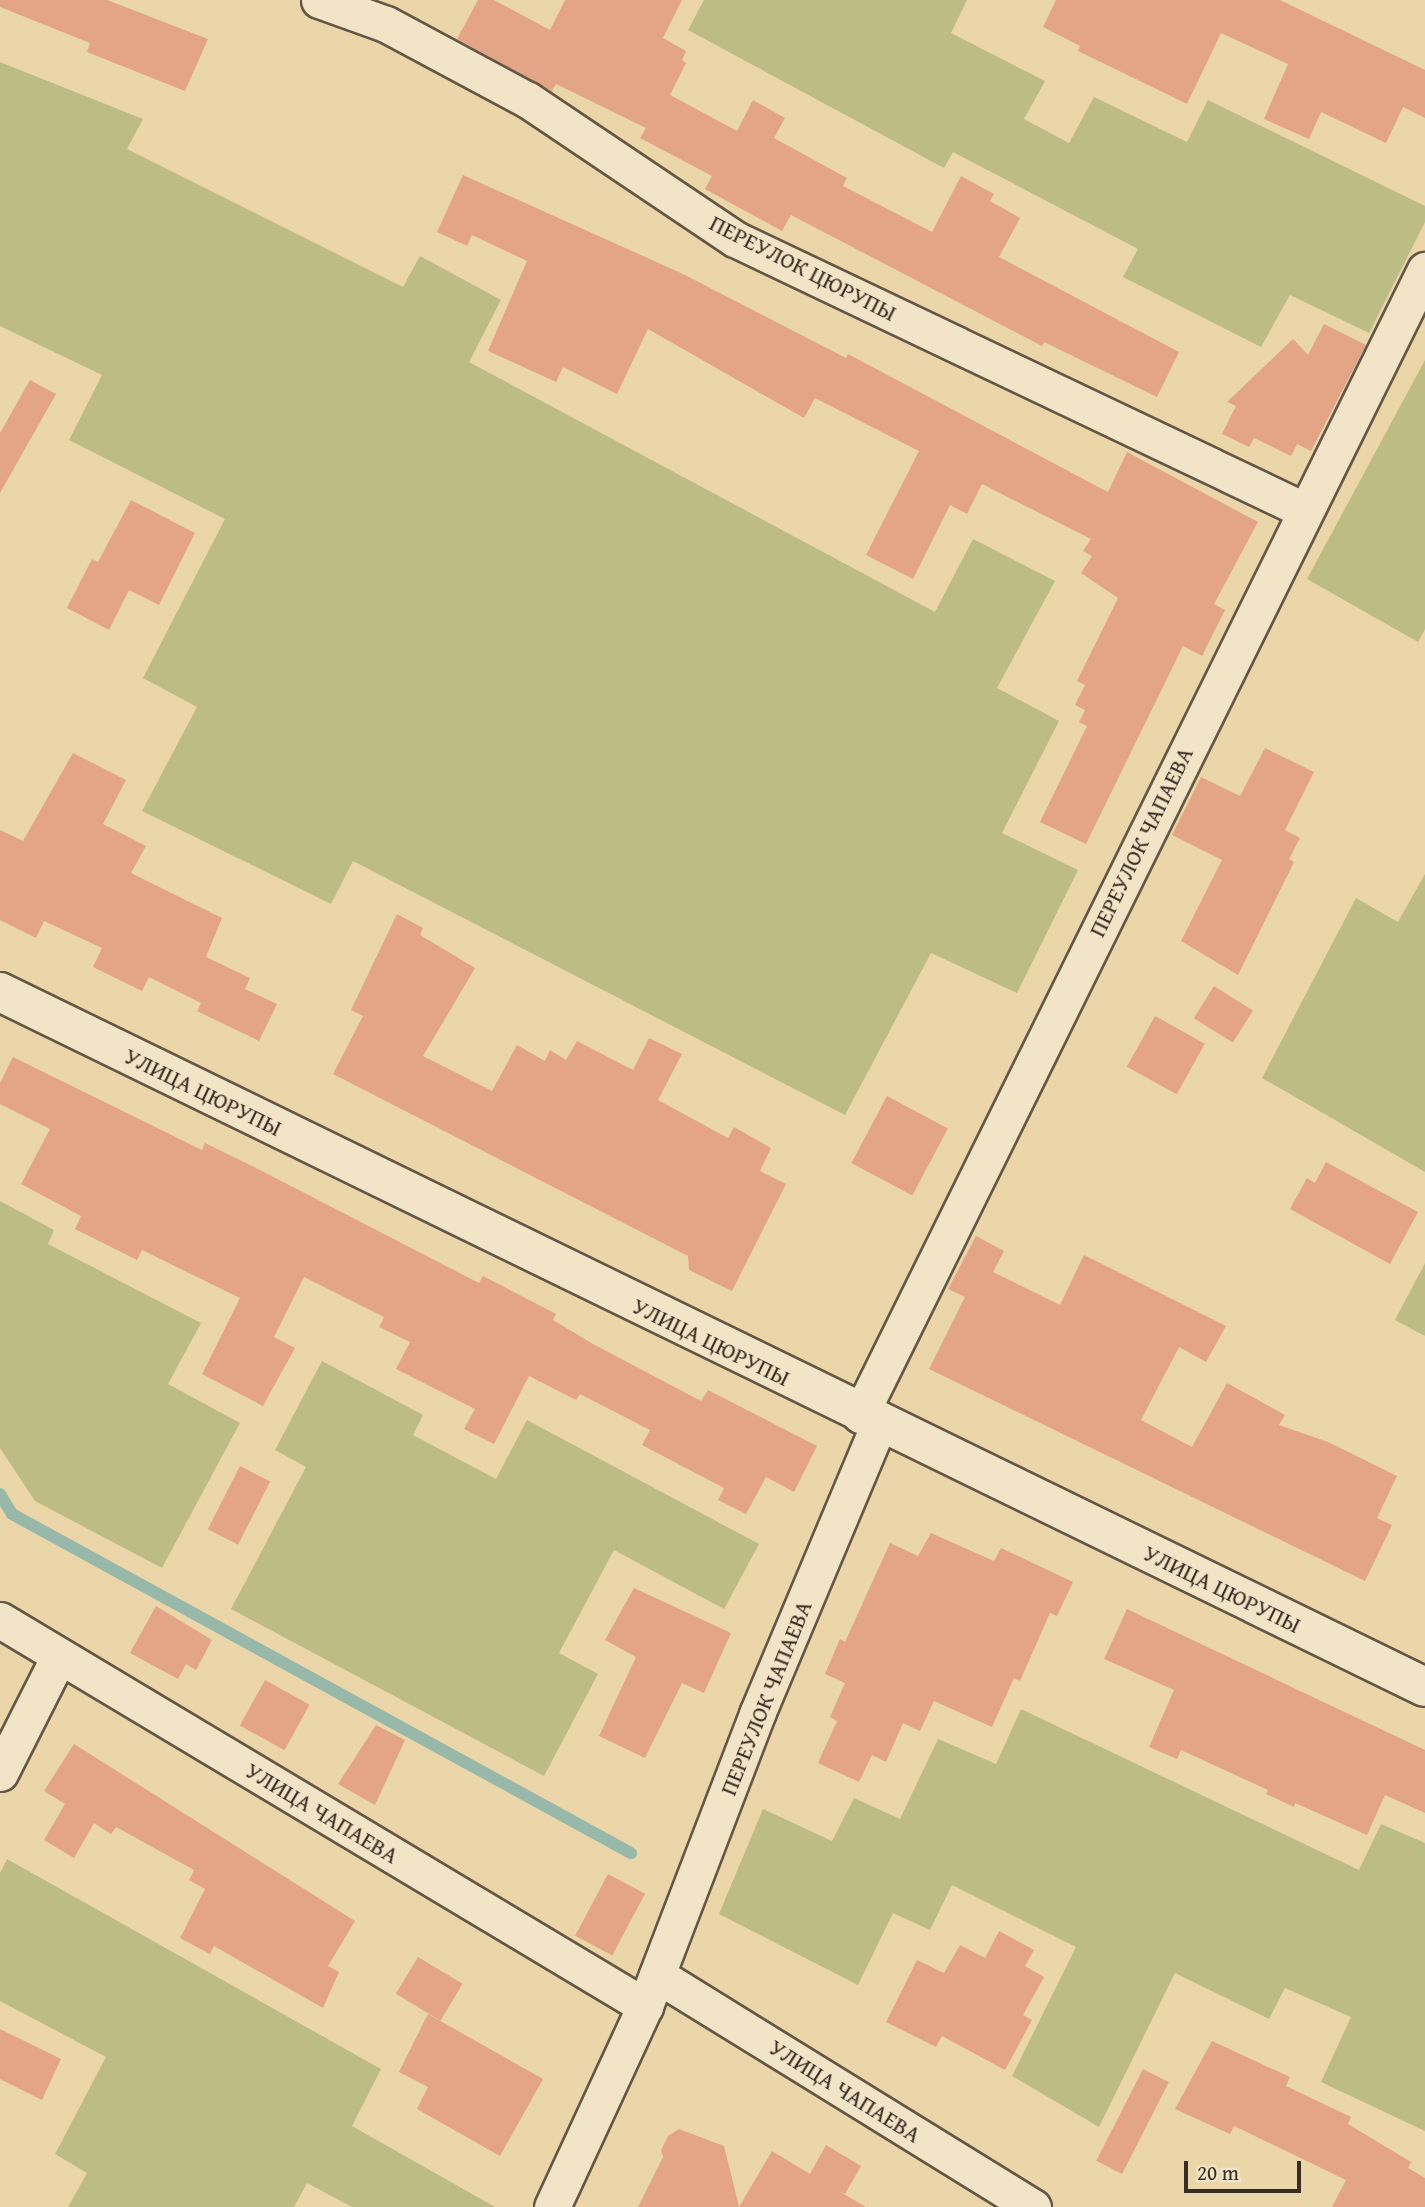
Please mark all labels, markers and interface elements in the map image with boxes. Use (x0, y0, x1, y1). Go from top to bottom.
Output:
street label: ПЕРЕУЛОК ЦЮРУПЫ (705, 209, 901, 327)
street label: ПЕРЕУЛОК ЧАПАЕВА (1083, 743, 1199, 941)
street label: УЛИЦА ЦЮРУПЫ (120, 1042, 286, 1142)
street label: УЛИЦА ЦЮРУПЫ (628, 1292, 794, 1392)
street label: УЛИЦА ЦЮРУПЫ (1139, 1539, 1305, 1639)
street label: ПЕРЕУЛОК ЧАПАЕВА (714, 1597, 818, 1799)
street label: УЛИЦА ЧАПАЕВА (241, 1757, 403, 1869)
street label: УЛИЦА ЧАПАЕВА (764, 2033, 926, 2149)
scale bar (1187, 2148, 1304, 2192)
text: 20 m (1197, 2157, 1239, 2188)

